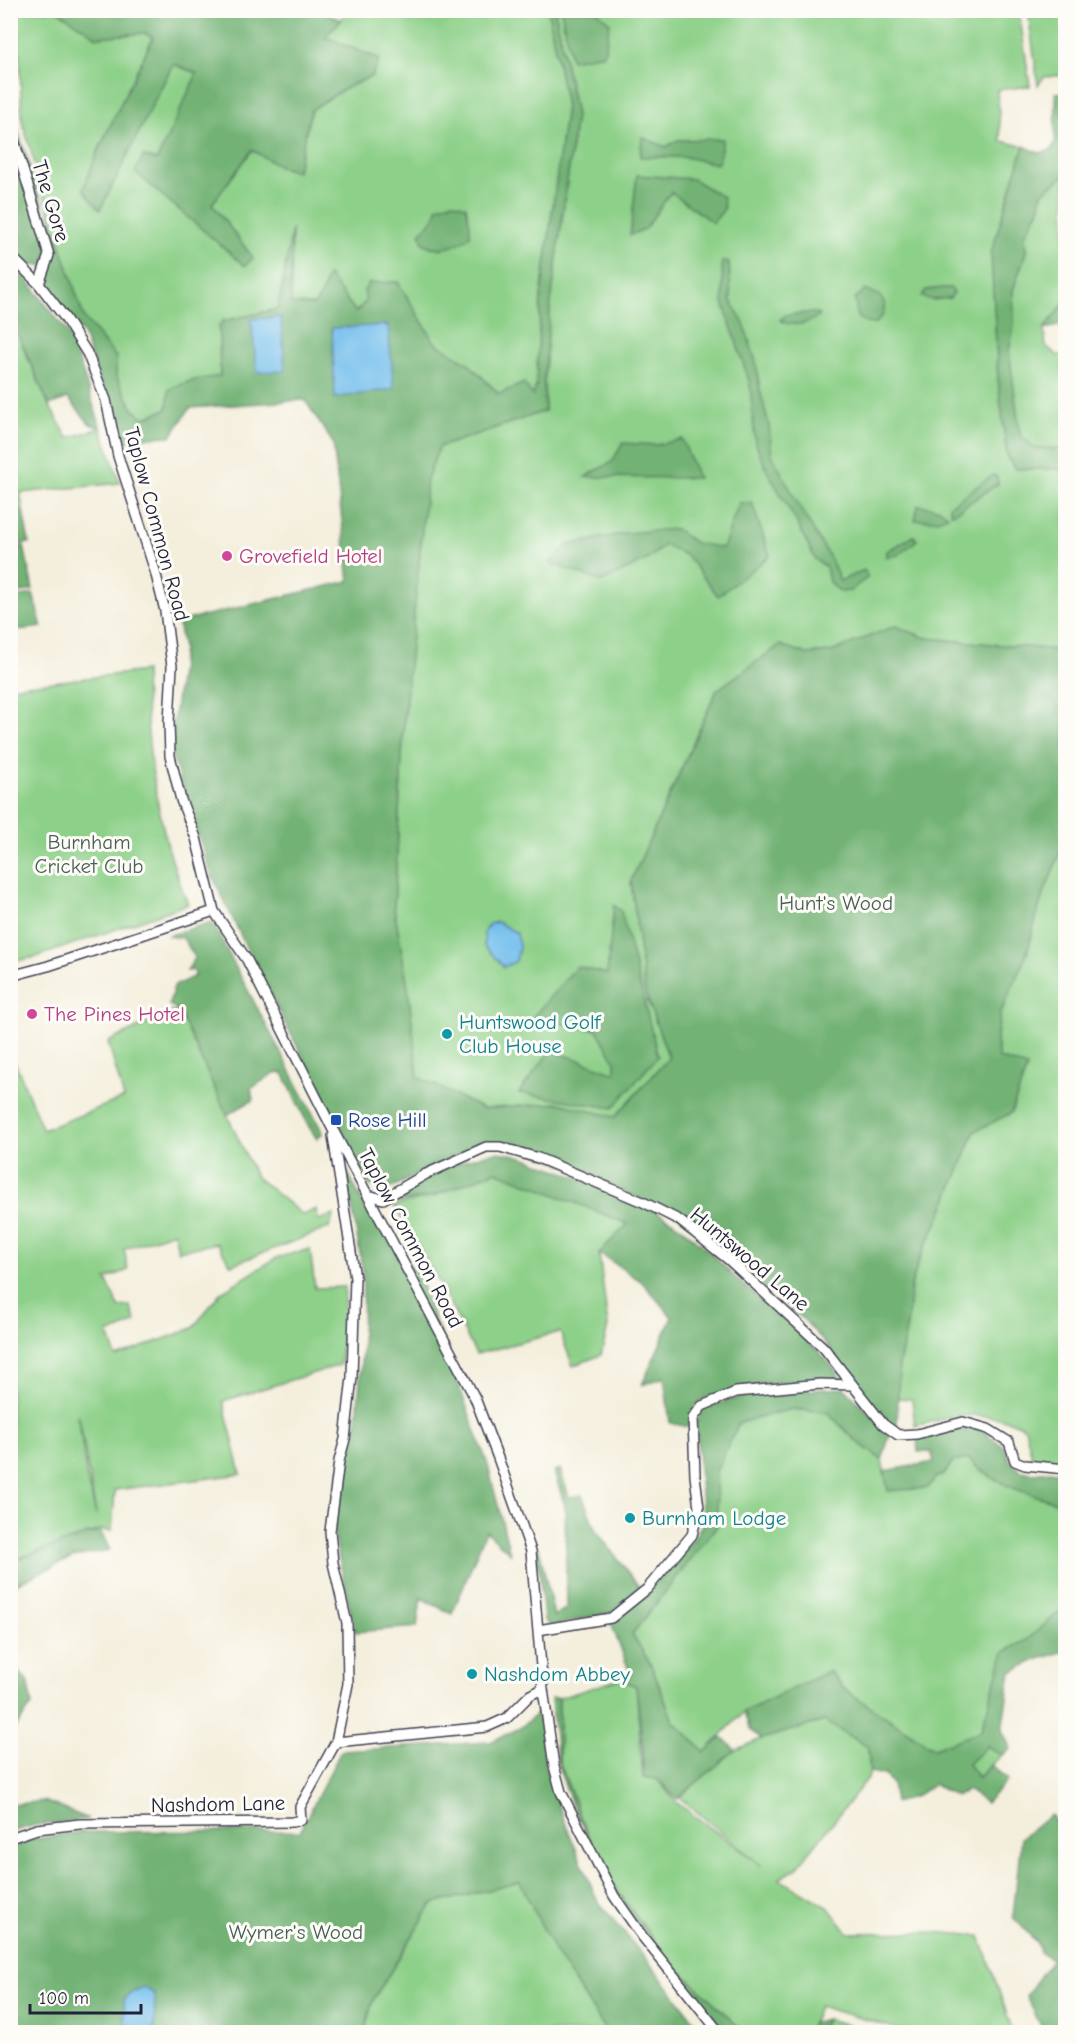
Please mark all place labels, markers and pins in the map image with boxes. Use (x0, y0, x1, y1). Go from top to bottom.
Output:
place label: Grovefield Hotel (239, 544, 382, 568)
marker: Grovefield Hotel (220, 549, 234, 563)
place label: The Pines Hotel (44, 1002, 185, 1026)
marker: The Pines Hotel (25, 1007, 39, 1021)
place label: Huntswood Golf Club House (459, 1010, 602, 1058)
marker: Huntswood Golf Club House (440, 1027, 454, 1041)
place label: Rose Hill (348, 1108, 427, 1132)
marker: Rose Hill (329, 1113, 343, 1127)
place label: Burnham Lodge (642, 1506, 786, 1530)
marker: Burnham Lodge (623, 1511, 637, 1525)
place label: Nashdom Abbey (484, 1662, 630, 1686)
marker: Nashdom Abbey (465, 1667, 479, 1681)

